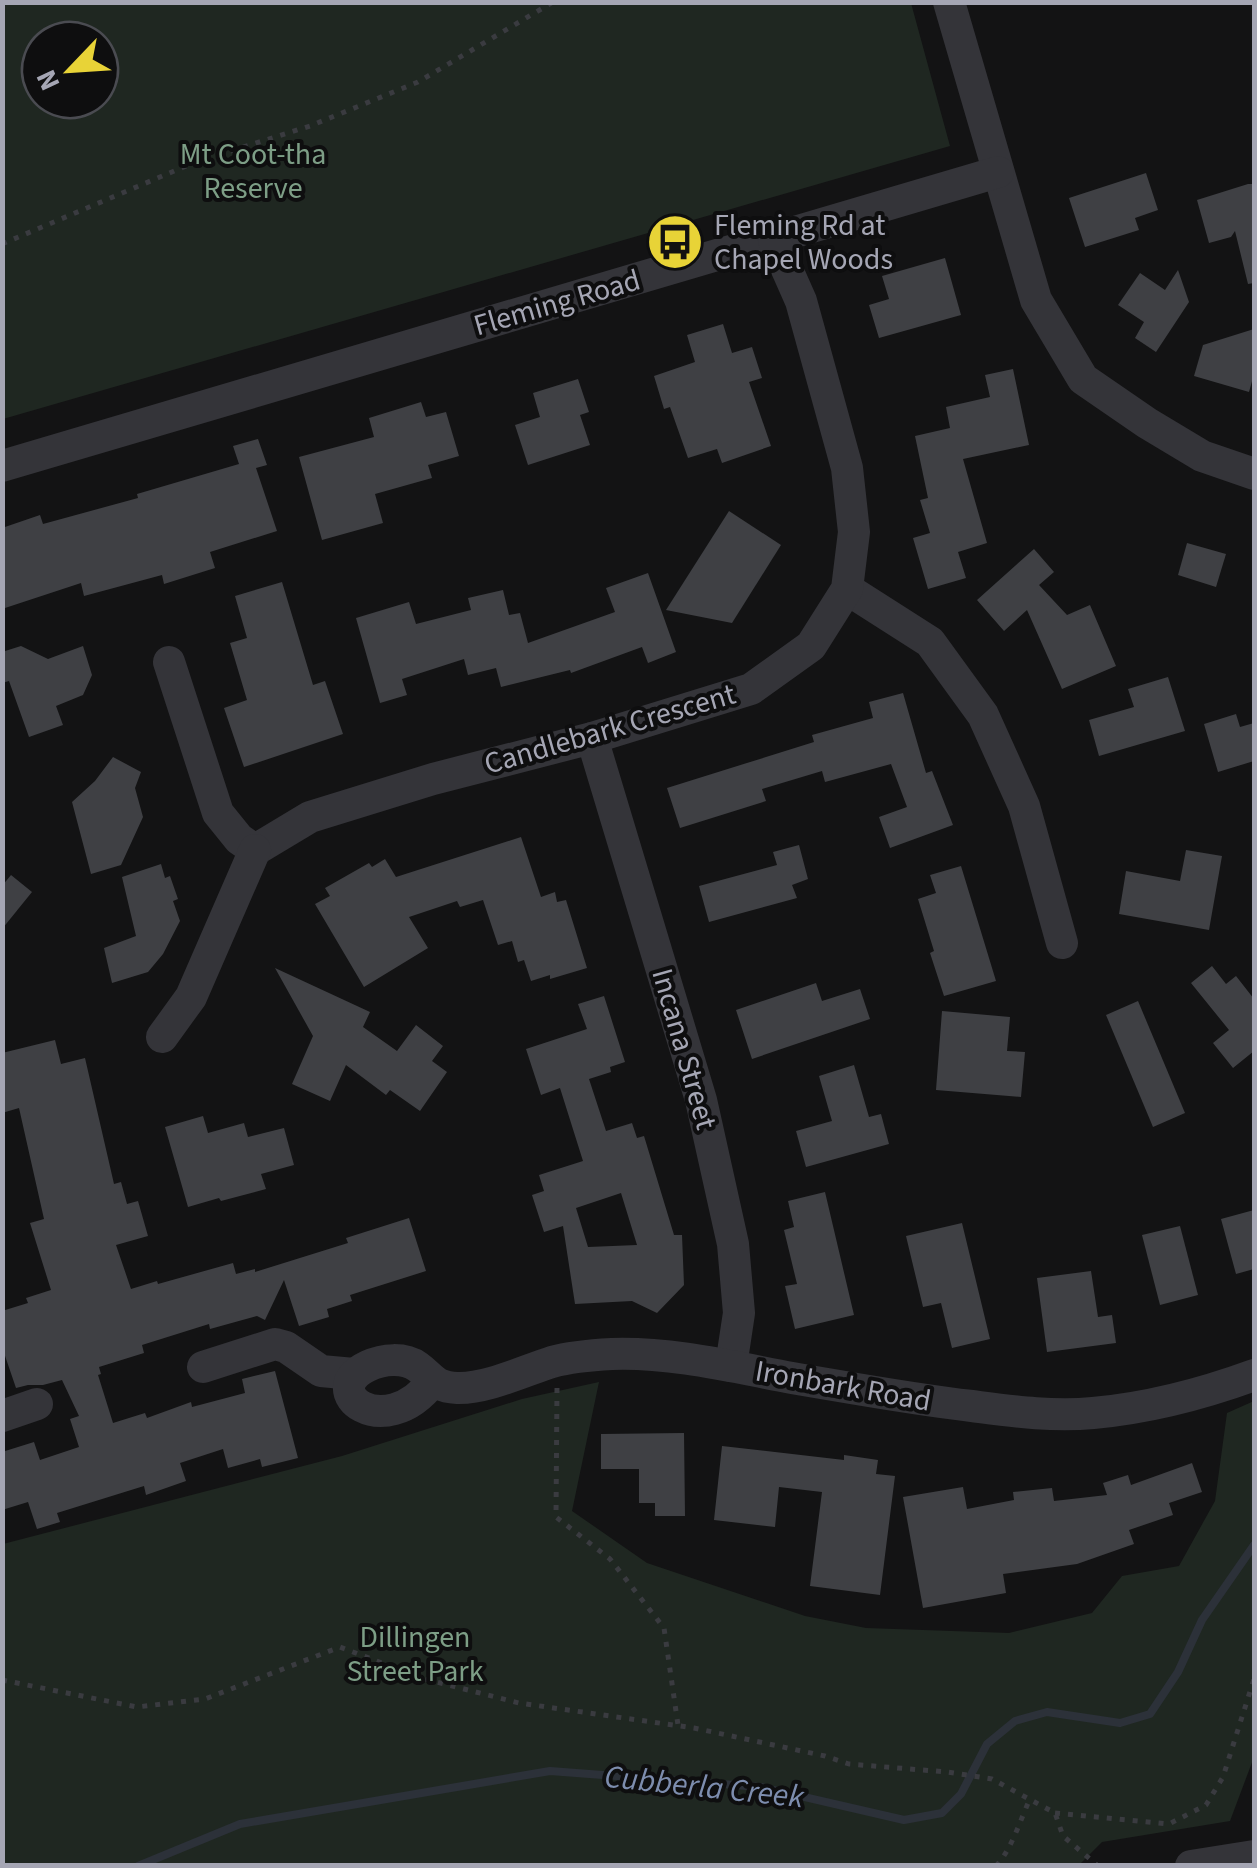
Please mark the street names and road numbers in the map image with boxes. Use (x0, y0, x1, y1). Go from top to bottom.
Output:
street label: Fleming Road (469, 259, 645, 347)
street label: Candlebark Crescent (479, 673, 741, 785)
street label: Incana Street (641, 964, 727, 1134)
street label: Ironbark Road (752, 1349, 934, 1423)

